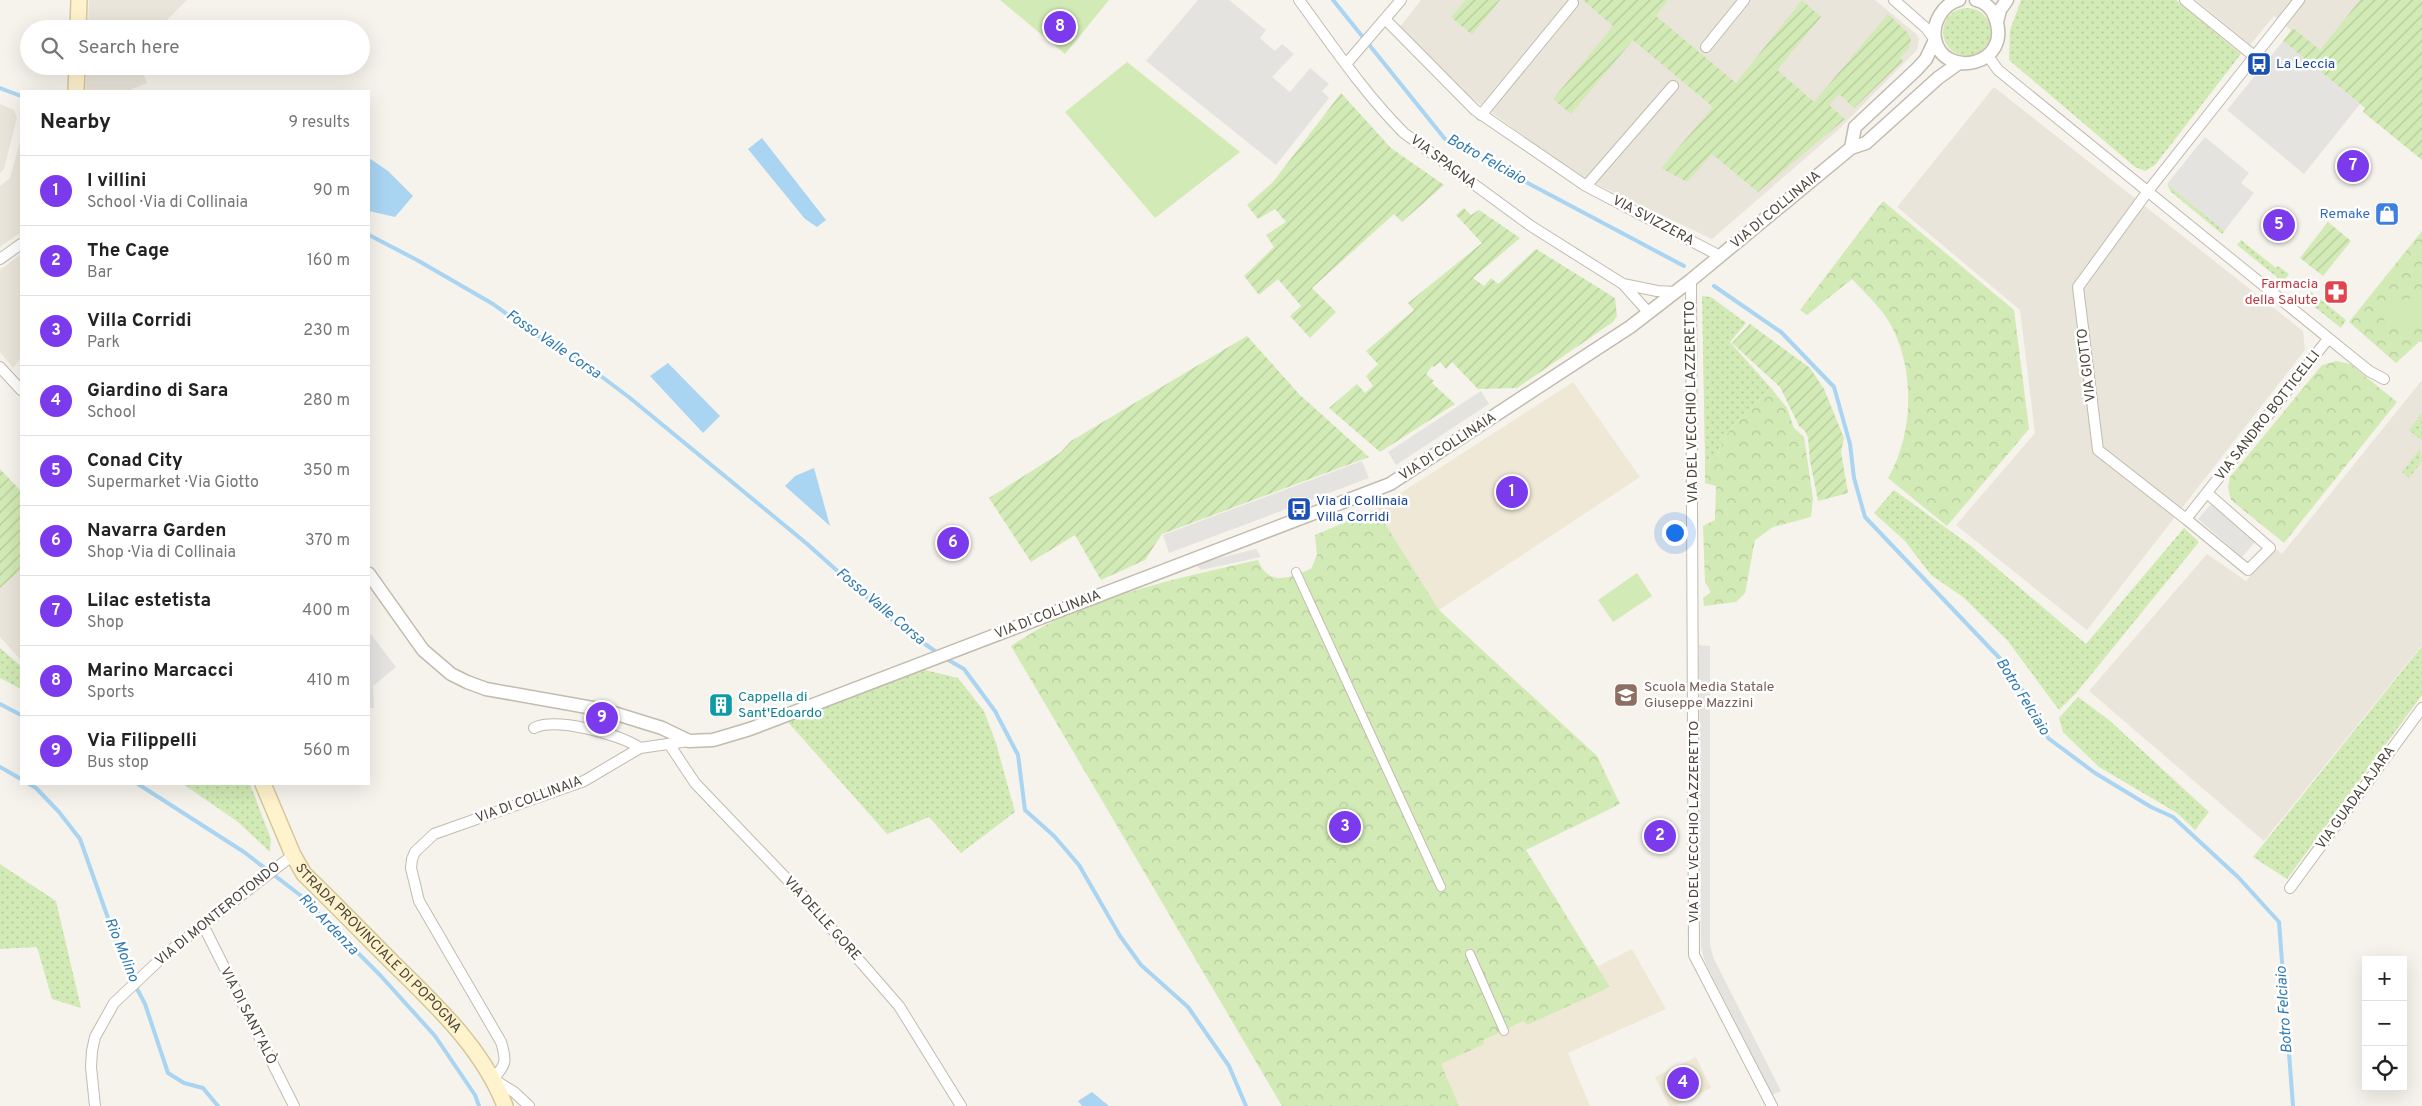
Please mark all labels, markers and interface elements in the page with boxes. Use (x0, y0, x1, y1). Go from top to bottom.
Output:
pin: 8 (1044, 8, 1076, 46)
search box (20, 20, 370, 75)
icon: search (38, 34, 66, 62)
text: Search here (78, 36, 180, 60)
bus stop icon: La Leccia (2246, 51, 2272, 77)
place label: La Leccia (2276, 56, 2335, 73)
text: Nearby (40, 109, 111, 136)
text: 9 results (288, 113, 350, 133)
water label: Botro Felciaio (1443, 131, 1529, 190)
street label: VIA SPAGNA (1407, 132, 1479, 192)
pin: 7 (2337, 147, 2369, 185)
street label: VIA DI COLLINAIA (1728, 167, 1824, 253)
text: I villini (87, 169, 146, 193)
text: 1 (53, 181, 59, 201)
text: 90 m (313, 181, 350, 201)
street label: VIA SVIZZERA (1609, 192, 1697, 250)
text: School · Via di Collinaia (87, 193, 248, 213)
shop icon: Remake (2374, 201, 2400, 227)
pin: 5 (2263, 206, 2295, 244)
place label: Remake (2320, 206, 2370, 223)
text: The Cage (87, 239, 169, 263)
text: 2 (51, 251, 61, 271)
text: 160 m (307, 251, 350, 271)
text: Bar (87, 263, 113, 283)
place label: Farmacia della Salute (2245, 276, 2318, 309)
pharmacy icon: Farmacia della Salute (2323, 279, 2349, 305)
street label: VIA DEL VECCHIO LAZZERETTO (1682, 301, 1702, 503)
water label: Fosso Valle Corsa (502, 306, 604, 384)
text: Villa Corridi (87, 309, 192, 333)
text: 3 (51, 321, 61, 341)
text: 230 m (303, 321, 350, 341)
street label: VIA GIOTTO (2074, 327, 2100, 403)
text: Park (87, 333, 120, 353)
street label: VIA SANDRO BOTTICELLI (2212, 348, 2324, 484)
text: Giardino di Sara (87, 379, 228, 403)
text: 4 (51, 391, 61, 411)
text: 280 m (303, 391, 350, 411)
text: School (87, 403, 136, 423)
street label: VIA DI COLLINAIA (1396, 409, 1500, 485)
text: Conad City (87, 449, 183, 473)
text: 5 (51, 461, 61, 481)
text: 350 m (303, 461, 350, 481)
text: Supermarket · Via Giotto (87, 473, 259, 493)
pin: 1 (1496, 473, 1528, 511)
place label: Via di Collinaia Villa Corridi (1316, 493, 1408, 526)
bus stop icon: Via di Collinaia Villa Corridi (1286, 496, 1312, 522)
text: Navarra Garden (87, 519, 227, 543)
your location (1662, 520, 1688, 546)
pin: 6 (937, 524, 969, 562)
text: 6 (51, 531, 61, 551)
text: 370 m (305, 531, 350, 551)
text: Shop · Via di Collinaia (87, 543, 236, 563)
water label: Fosso Valle Corsa (832, 564, 929, 650)
street label: VIA DI COLLINAIA (993, 587, 1103, 643)
text: Lilac estetista (87, 589, 211, 613)
text: 7 (52, 601, 60, 621)
text: 400 m (302, 601, 350, 621)
text: Shop (87, 613, 124, 633)
water label: Botro Felciaio (1991, 655, 2053, 739)
text: Marino Marcacci (87, 659, 233, 683)
text: 8 (51, 671, 61, 691)
text: 410 m (307, 671, 350, 691)
place label: Scuola Media Statale Giuseppe Mazzini (1644, 679, 1774, 712)
school or university icon: Scuola Media Statale Giuseppe Mazzini (1613, 682, 1639, 708)
text: Sports (87, 683, 135, 703)
place label: Cappella di Sant'Edoardo (738, 689, 822, 722)
building icon: Cappella di Sant'Edoardo (708, 692, 734, 718)
pin: 9 (586, 699, 618, 737)
street label: VIA DEL VECCHIO LAZZERETTO (1686, 721, 1703, 923)
text: Via Filippelli (87, 729, 197, 753)
text: 9 (51, 741, 61, 761)
text: 560 m (303, 741, 350, 761)
street label: VIA GUADALAJARA (2313, 743, 2399, 853)
text: Bus stop (87, 753, 149, 773)
street label: VIA DI COLLINAIA (473, 773, 585, 827)
pin: 3 (1329, 808, 1361, 846)
pin: 2 (1644, 817, 1676, 855)
street label: VIA DI MONTEROTONDO (152, 858, 284, 970)
street label: STRADA PROVINCIALE DI POPOGNA (291, 861, 465, 1037)
street label: VIA DELLE GORE (780, 873, 864, 965)
water label: Rio Ardenza (294, 890, 362, 960)
water label: Rio Molino (99, 915, 143, 985)
map controls (2362, 956, 2407, 1091)
button: + (2362, 956, 2407, 1001)
street label: VIA DI SANT'ALÒ (216, 964, 281, 1068)
water label: Botro Felciaio (2272, 966, 2298, 1054)
button: − (2362, 1001, 2407, 1046)
button: locate (2362, 1046, 2407, 1091)
pin: 4 (1667, 1064, 1699, 1102)

